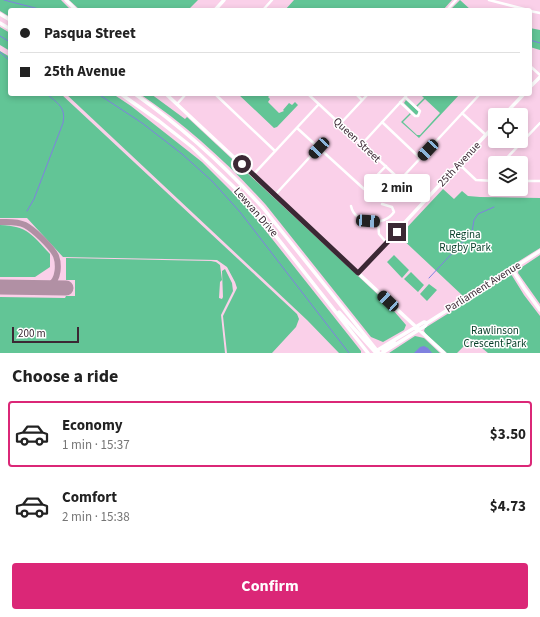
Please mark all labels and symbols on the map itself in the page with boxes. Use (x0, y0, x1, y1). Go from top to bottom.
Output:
street label: Queen Street (330, 114, 384, 166)
car (306, 135, 332, 161)
car (415, 137, 441, 163)
street label: 25th Avenue (434, 138, 484, 190)
route start (233, 155, 251, 173)
callout: 2 min (364, 174, 430, 202)
street label: Lewvan Drive (230, 184, 282, 240)
car (356, 214, 380, 228)
route end (388, 223, 406, 241)
park label: Regina Rugby Park (439, 227, 491, 255)
street label: Parliament Avenue (442, 257, 524, 316)
car (375, 288, 401, 314)
park label: Rawlinson Crescent Park (464, 323, 527, 351)
scale bar (12, 325, 79, 344)

